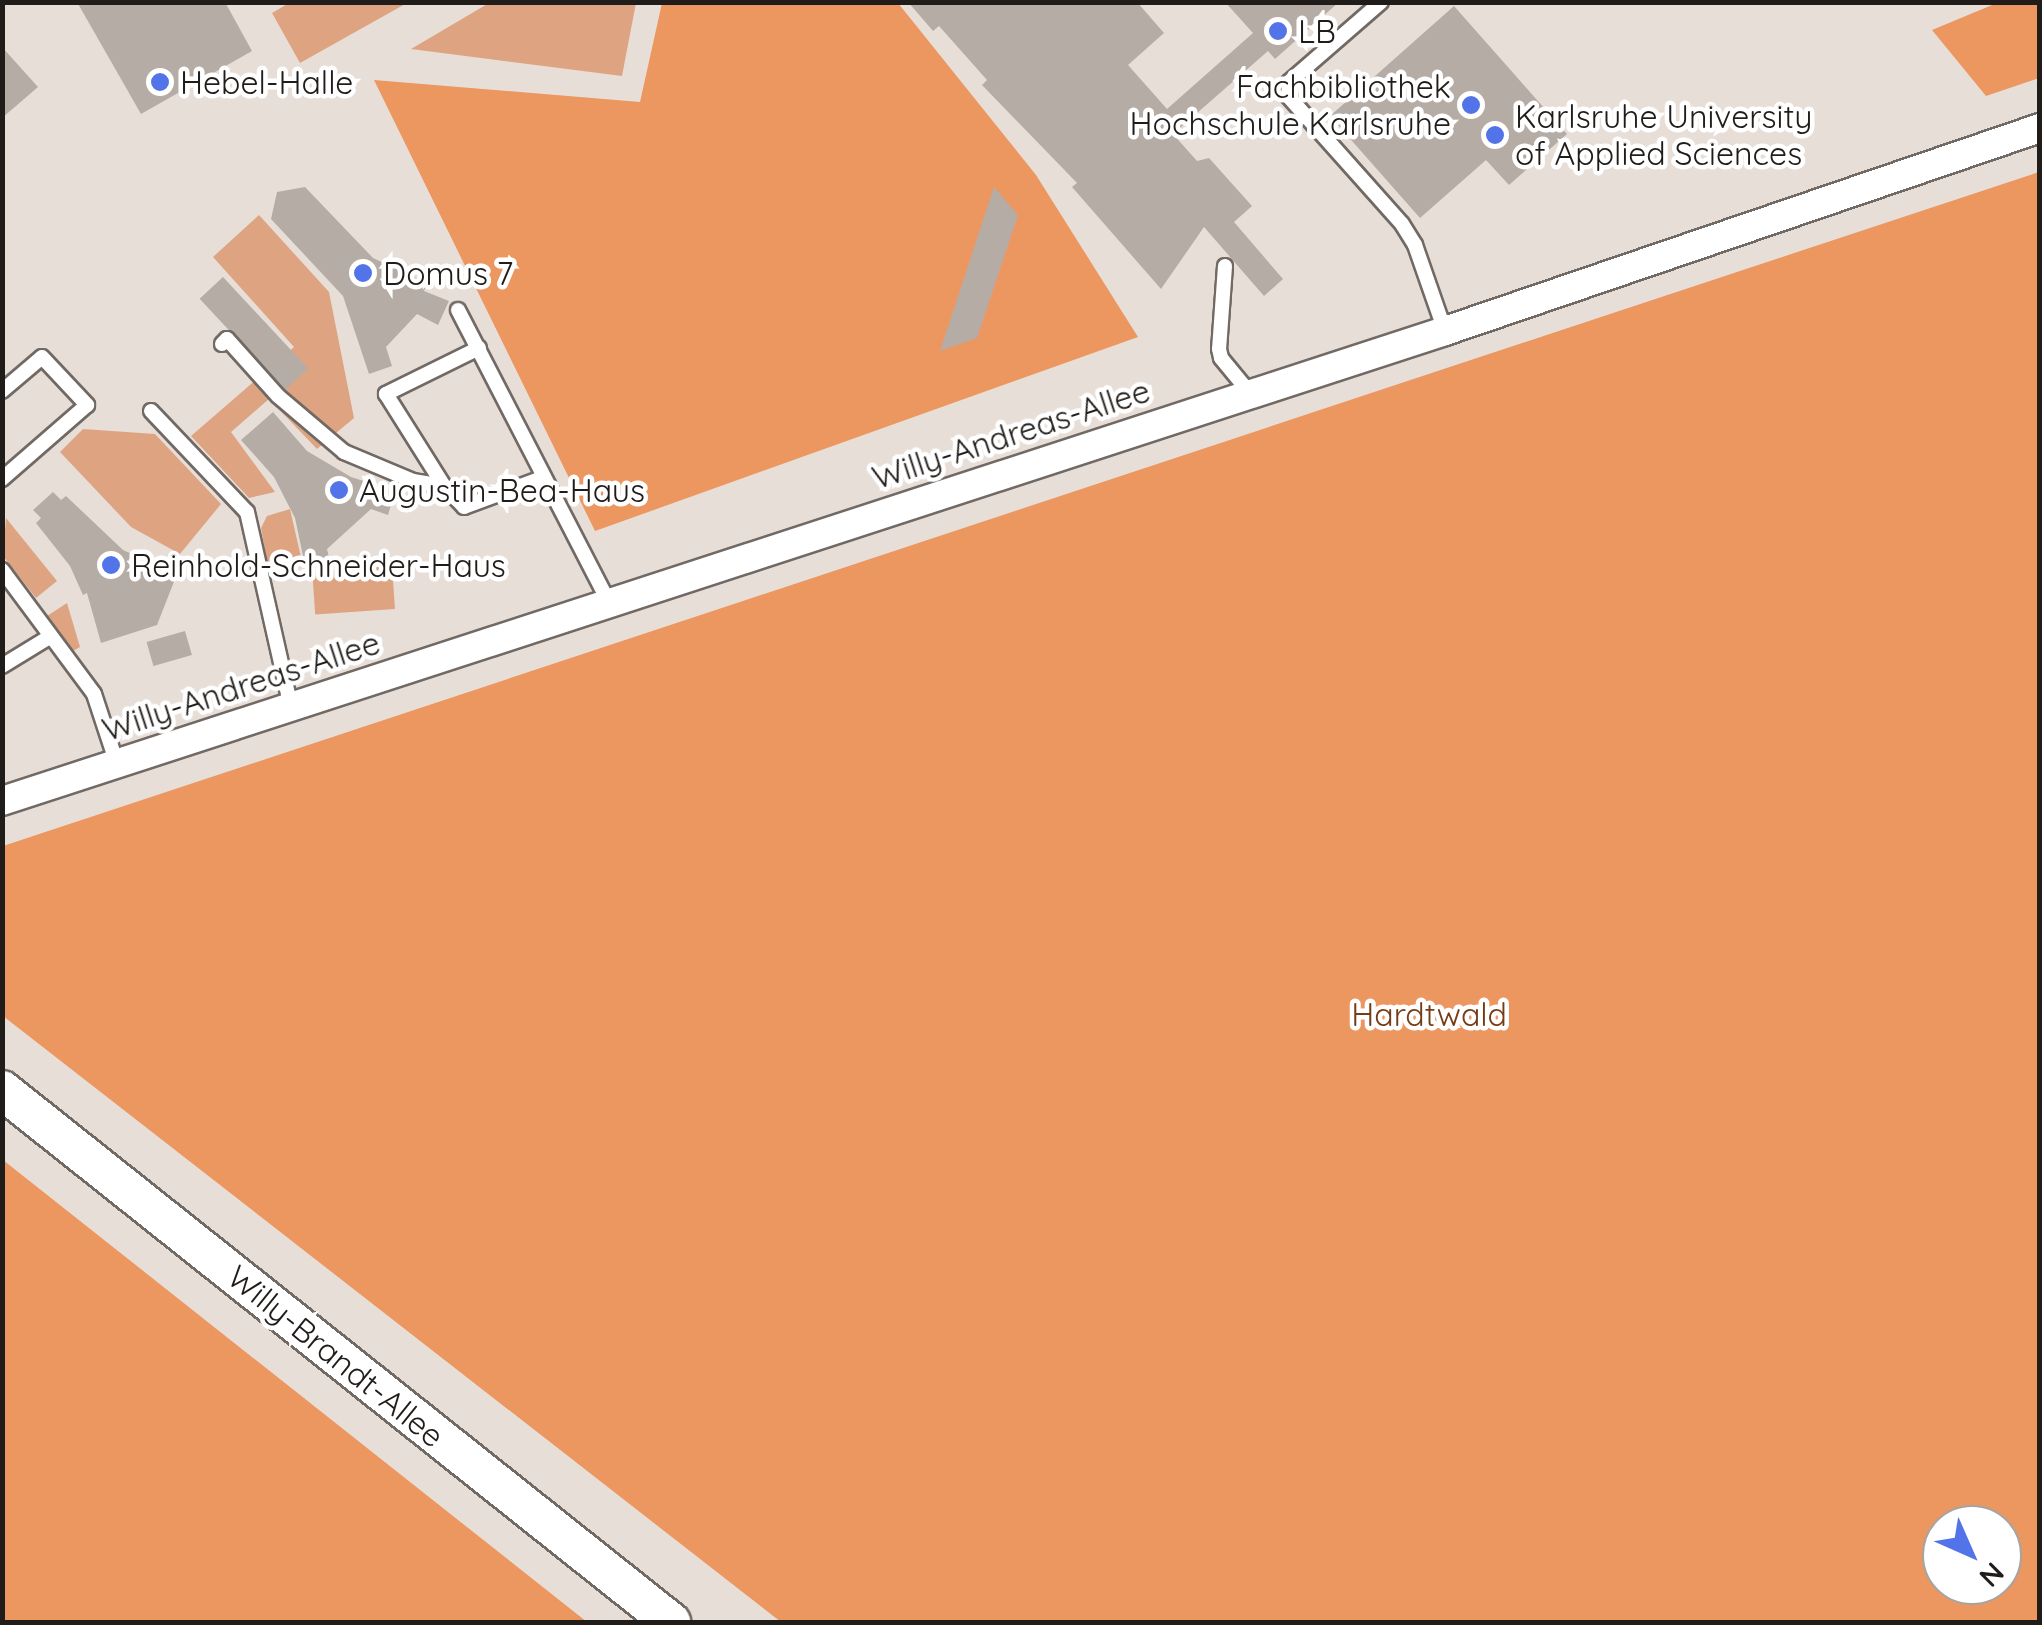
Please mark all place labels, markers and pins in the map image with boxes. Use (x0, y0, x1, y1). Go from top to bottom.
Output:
place label: LB (1298, 12, 1336, 50)
marker: LB (1267, 20, 1289, 42)
place label: Hebel-Halle (180, 63, 353, 101)
place label: Fachbibliothek Hochschule Karlsruhe (1130, 68, 1451, 143)
marker: Hebel-Halle (149, 71, 171, 93)
marker: Fachbibliothek Hochschule Karlsruhe (1460, 94, 1482, 116)
place label: Karlsruhe University of Applied Sciences (1515, 98, 1812, 173)
marker: Karlsruhe University of Applied Sciences (1484, 124, 1506, 146)
place label: Domus 7 (383, 254, 513, 292)
marker: Domus 7 (352, 262, 374, 284)
place label: Augustin-Bea-Haus (359, 471, 645, 509)
marker: Augustin-Bea-Haus (328, 479, 350, 501)
place label: Reinhold-Schneider-Haus (131, 546, 506, 584)
marker: Reinhold-Schneider-Haus (100, 554, 122, 576)

